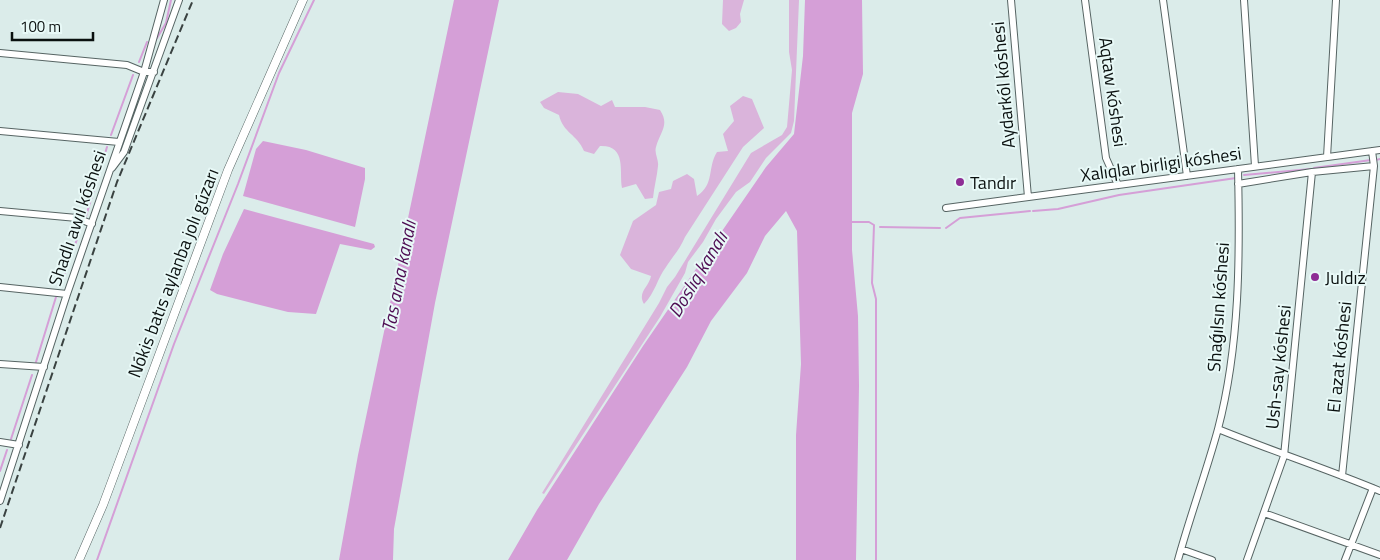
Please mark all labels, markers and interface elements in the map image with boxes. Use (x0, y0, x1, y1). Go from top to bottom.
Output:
scale bar (12, 10, 94, 42)
text: 100 m (20, 15, 61, 38)
street label: Aydarkól kóshesi (984, 21, 1022, 149)
street label: Aqtaw kóshesi (1092, 35, 1134, 149)
street label: Xalıqlar birligi kóshesi (1079, 139, 1243, 189)
street label: Shadlı awıl kóshesi (41, 146, 113, 290)
street label: Nókis batıs aylanba jolı gúzarı (121, 164, 225, 382)
place label: Tandır (970, 169, 1016, 196)
marker: Tandır (954, 176, 966, 188)
water label: Tas arna kanalı (373, 217, 423, 334)
water label: Doslıq kanalı (660, 225, 735, 322)
street label: Shaǵılsın kóshesi (1200, 241, 1236, 373)
place label: Juldız (1325, 264, 1366, 291)
marker: Juldız (1309, 271, 1321, 283)
street label: El azat kóshesi (1320, 300, 1358, 414)
street label: Ush-say kóshesi (1258, 304, 1298, 430)

